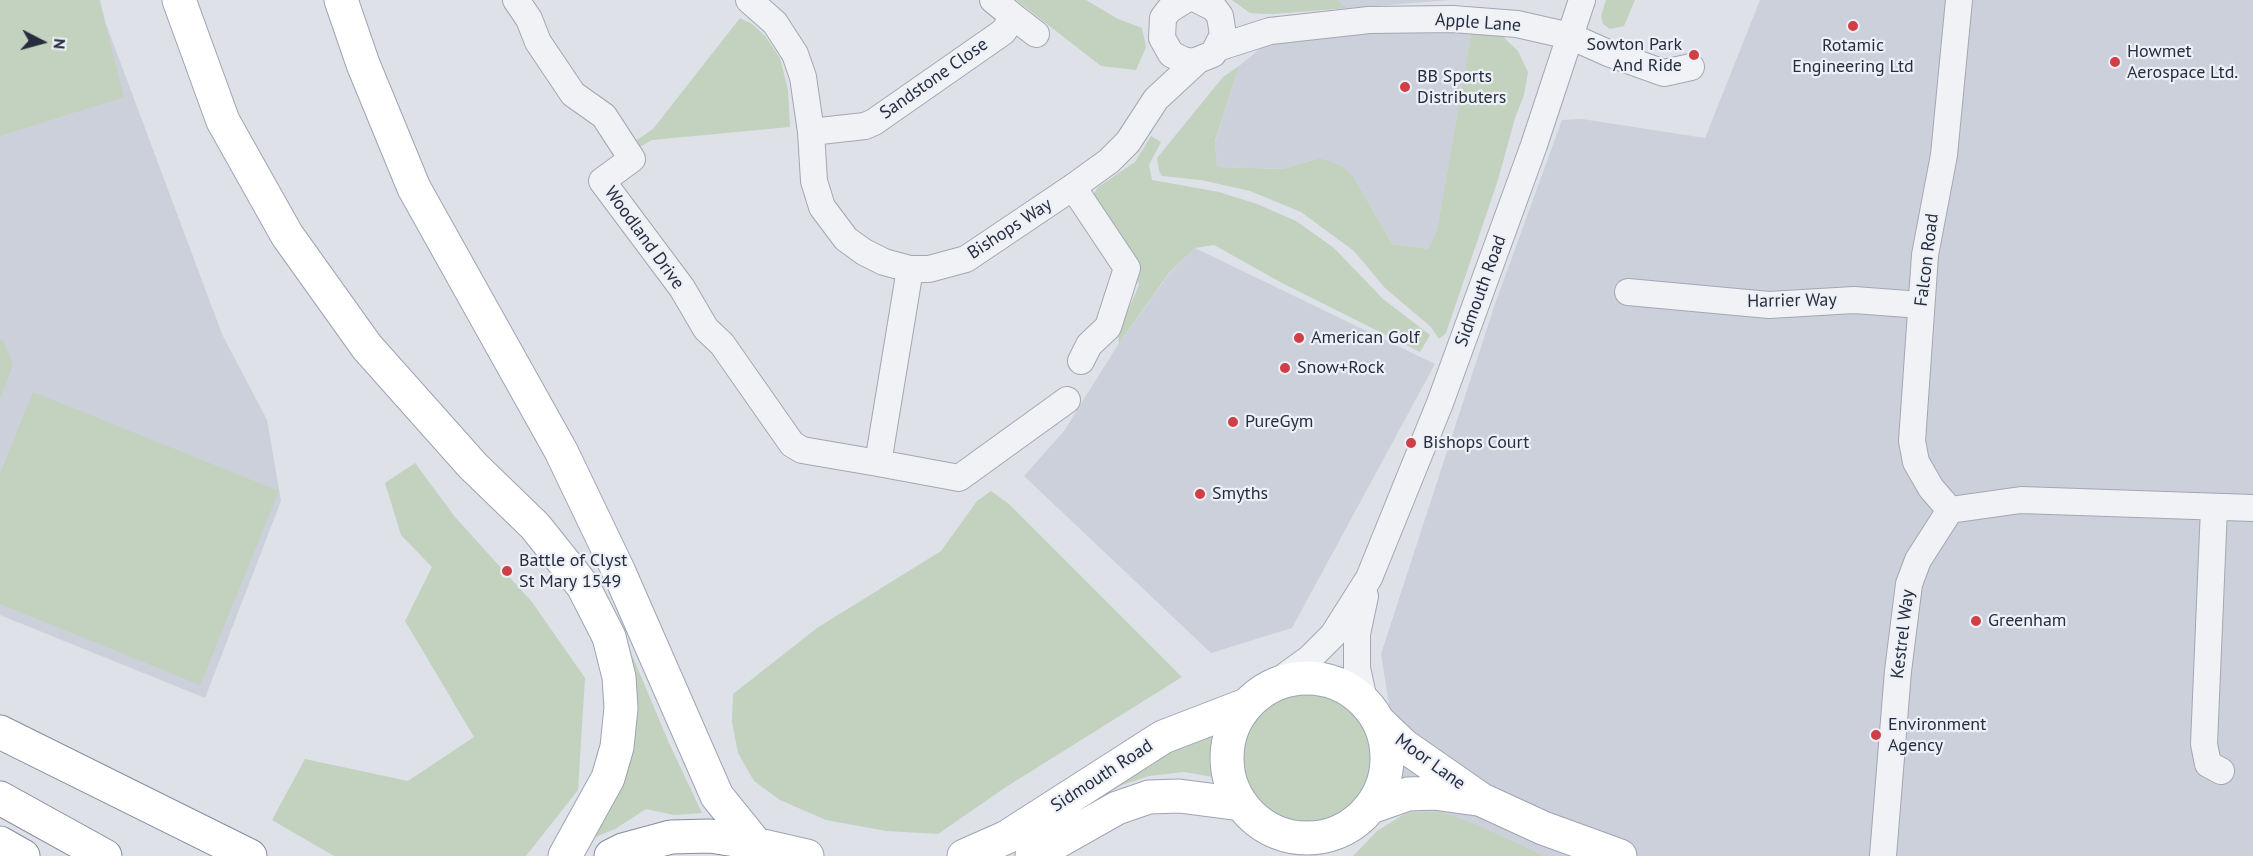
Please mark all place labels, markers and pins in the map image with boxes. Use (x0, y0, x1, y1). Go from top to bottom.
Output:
marker: Rotamic Engineering Ltd (1846, 19, 1860, 33)
place label: Sowton Park And Ride (1586, 34, 1682, 76)
place label: Rotamic Engineering Ltd (1792, 35, 1914, 78)
place label: Howmet Aerospace Ltd. (2127, 41, 2238, 84)
marker: Sowton Park And Ride (1687, 48, 1701, 62)
marker: Howmet Aerospace Ltd. (2108, 55, 2122, 69)
place label: BB Sports Distributers (1417, 66, 1506, 109)
marker: BB Sports Distributers (1398, 80, 1412, 94)
place label: American Golf (1311, 327, 1420, 349)
marker: American Golf (1292, 331, 1306, 345)
place label: Snow+Rock (1297, 357, 1384, 379)
marker: Snow+Rock (1278, 361, 1292, 375)
place label: PureGym (1245, 411, 1313, 433)
marker: PureGym (1226, 415, 1240, 429)
place label: Bishops Court (1423, 432, 1529, 454)
marker: Bishops Court (1404, 436, 1418, 450)
place label: Smyths (1212, 483, 1268, 505)
marker: Smyths (1193, 487, 1207, 501)
place label: Battle of Clyst St Mary 1549 (519, 550, 627, 592)
marker: Battle of Clyst St Mary 1549 (500, 564, 514, 578)
place label: Greenham (1988, 610, 2066, 632)
marker: Greenham (1969, 614, 1983, 628)
place label: Environment Agency (1888, 714, 1986, 756)
marker: Environment Agency (1869, 728, 1883, 742)

